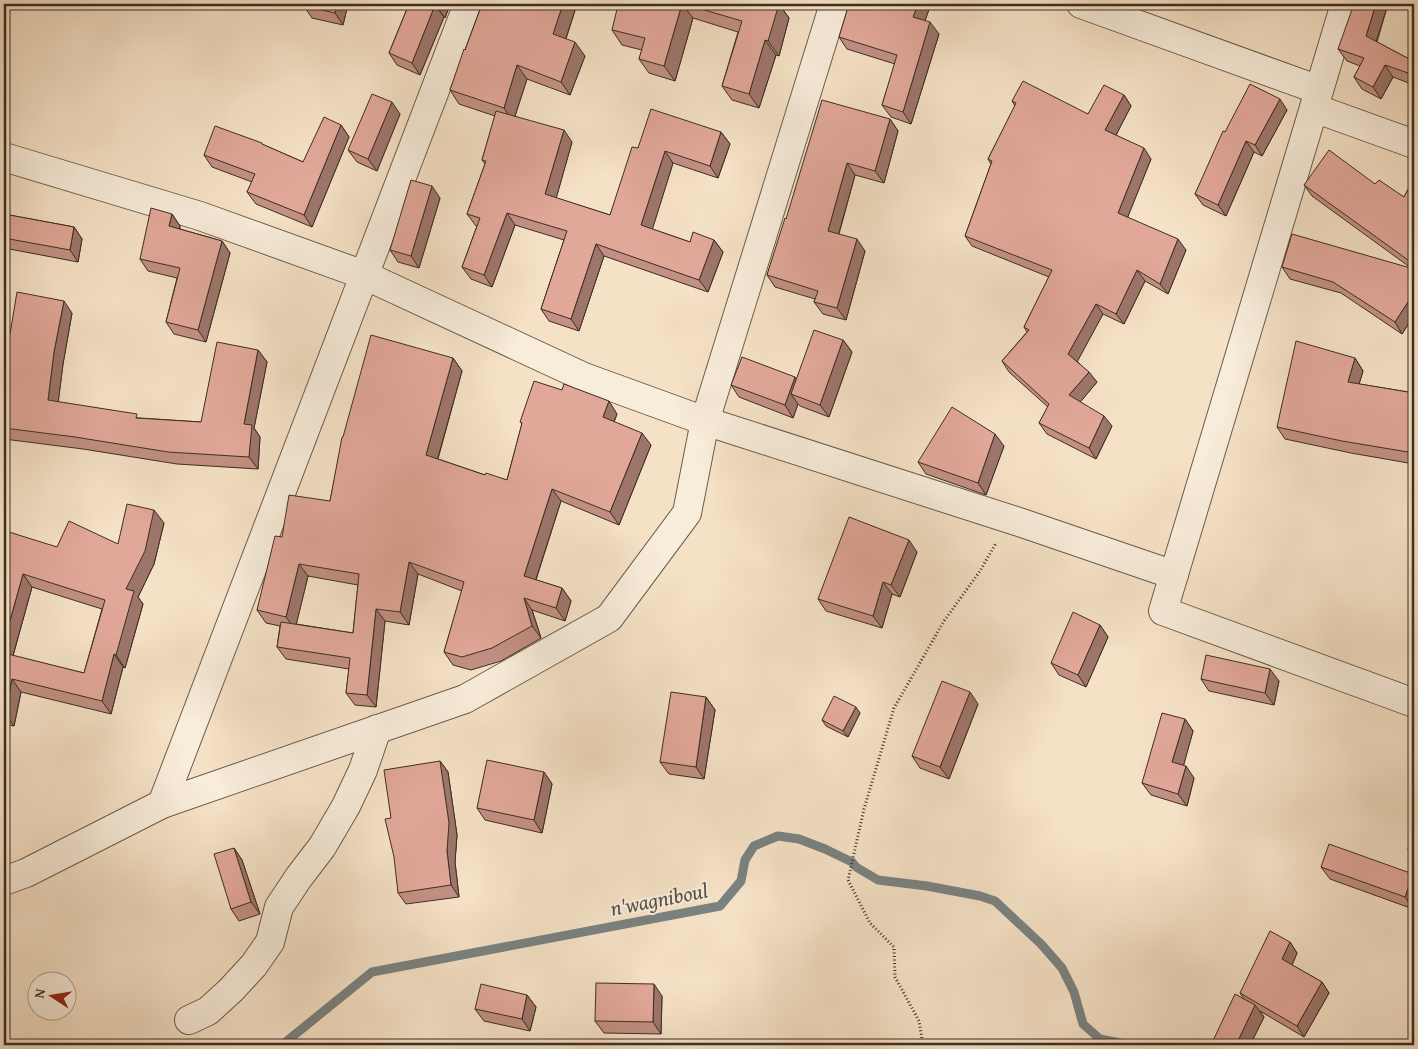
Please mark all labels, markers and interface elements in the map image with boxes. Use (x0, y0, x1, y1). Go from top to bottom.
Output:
water label: n'wagniboul (608, 874, 710, 924)
north arrow (28, 972, 78, 1022)
text: N (29, 986, 50, 1000)

